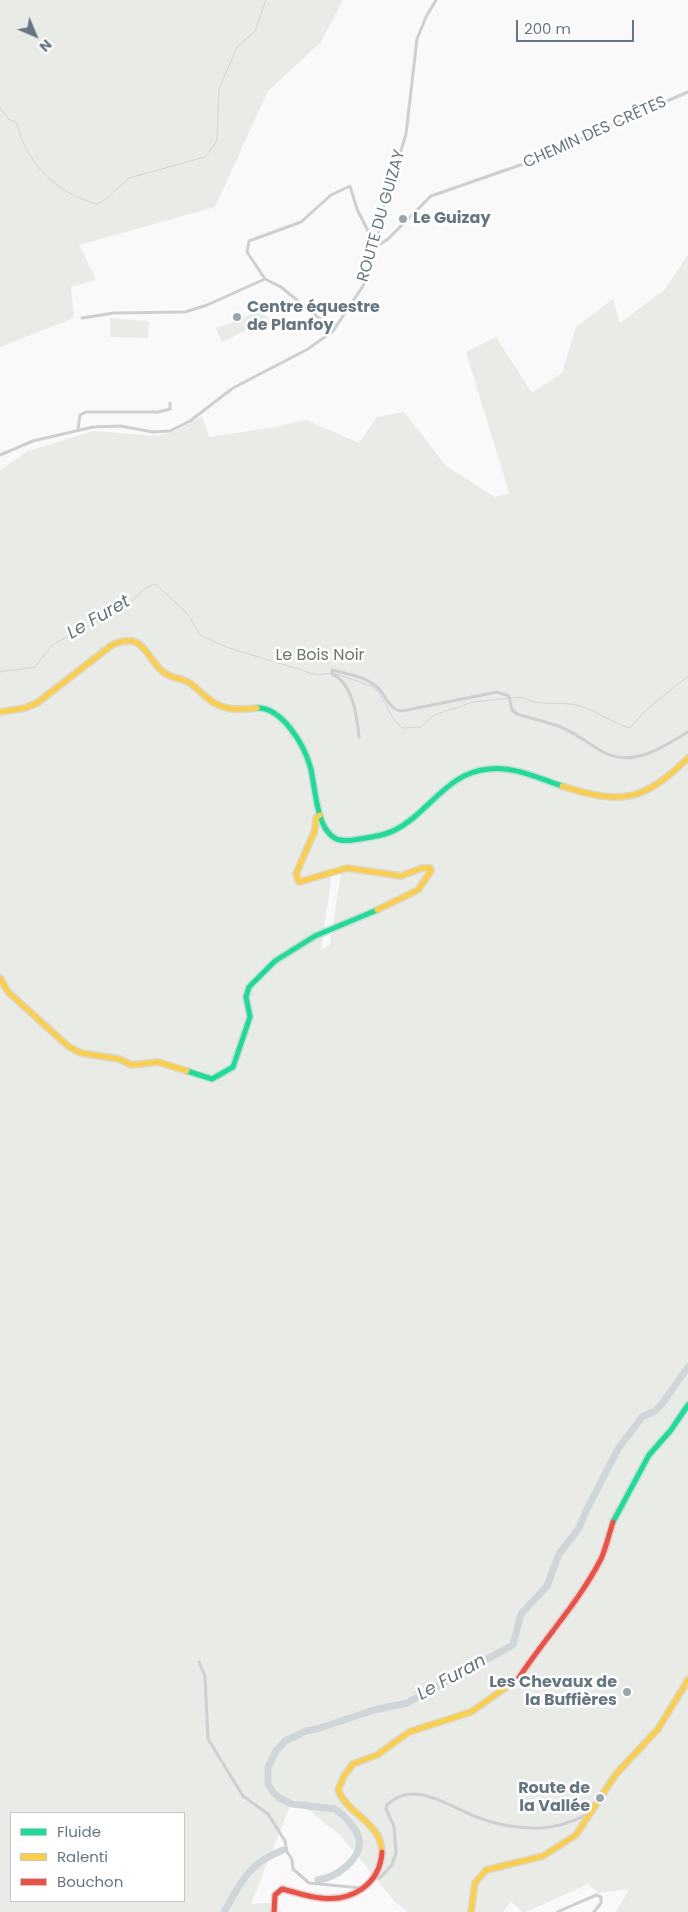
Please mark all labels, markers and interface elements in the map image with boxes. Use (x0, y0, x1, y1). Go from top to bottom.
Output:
north arrow (10, 10, 60, 60)
scale bar (518, 10, 636, 42)
text: 200 m (524, 18, 571, 39)
text: N (35, 35, 56, 56)
street label: CHEMIN DES CRÊTES (520, 93, 670, 173)
street label: ROUTE DU GUIZAY (354, 148, 410, 284)
place label: Le Guizay (413, 209, 490, 229)
marker: Le Guizay (397, 213, 409, 225)
place label: Centre équestre de Planfoy (247, 298, 380, 336)
marker: Centre équestre de Planfoy (231, 311, 243, 323)
water label: Le Furet (64, 591, 134, 645)
park label: Le Bois Noir (275, 646, 365, 666)
water label: Le Furan (414, 1650, 490, 1706)
place label: Les Chevaux de la Buffières (489, 1673, 617, 1711)
marker: Les Chevaux de la Buffières (621, 1686, 633, 1698)
place label: Route de la Vallée (518, 1779, 590, 1817)
marker: Route de la Vallée (594, 1792, 606, 1804)
legend (10, 1812, 185, 1902)
text: Fluide (57, 1821, 101, 1842)
text: Ralenti (57, 1846, 108, 1867)
text: Bouchon (57, 1871, 123, 1892)

